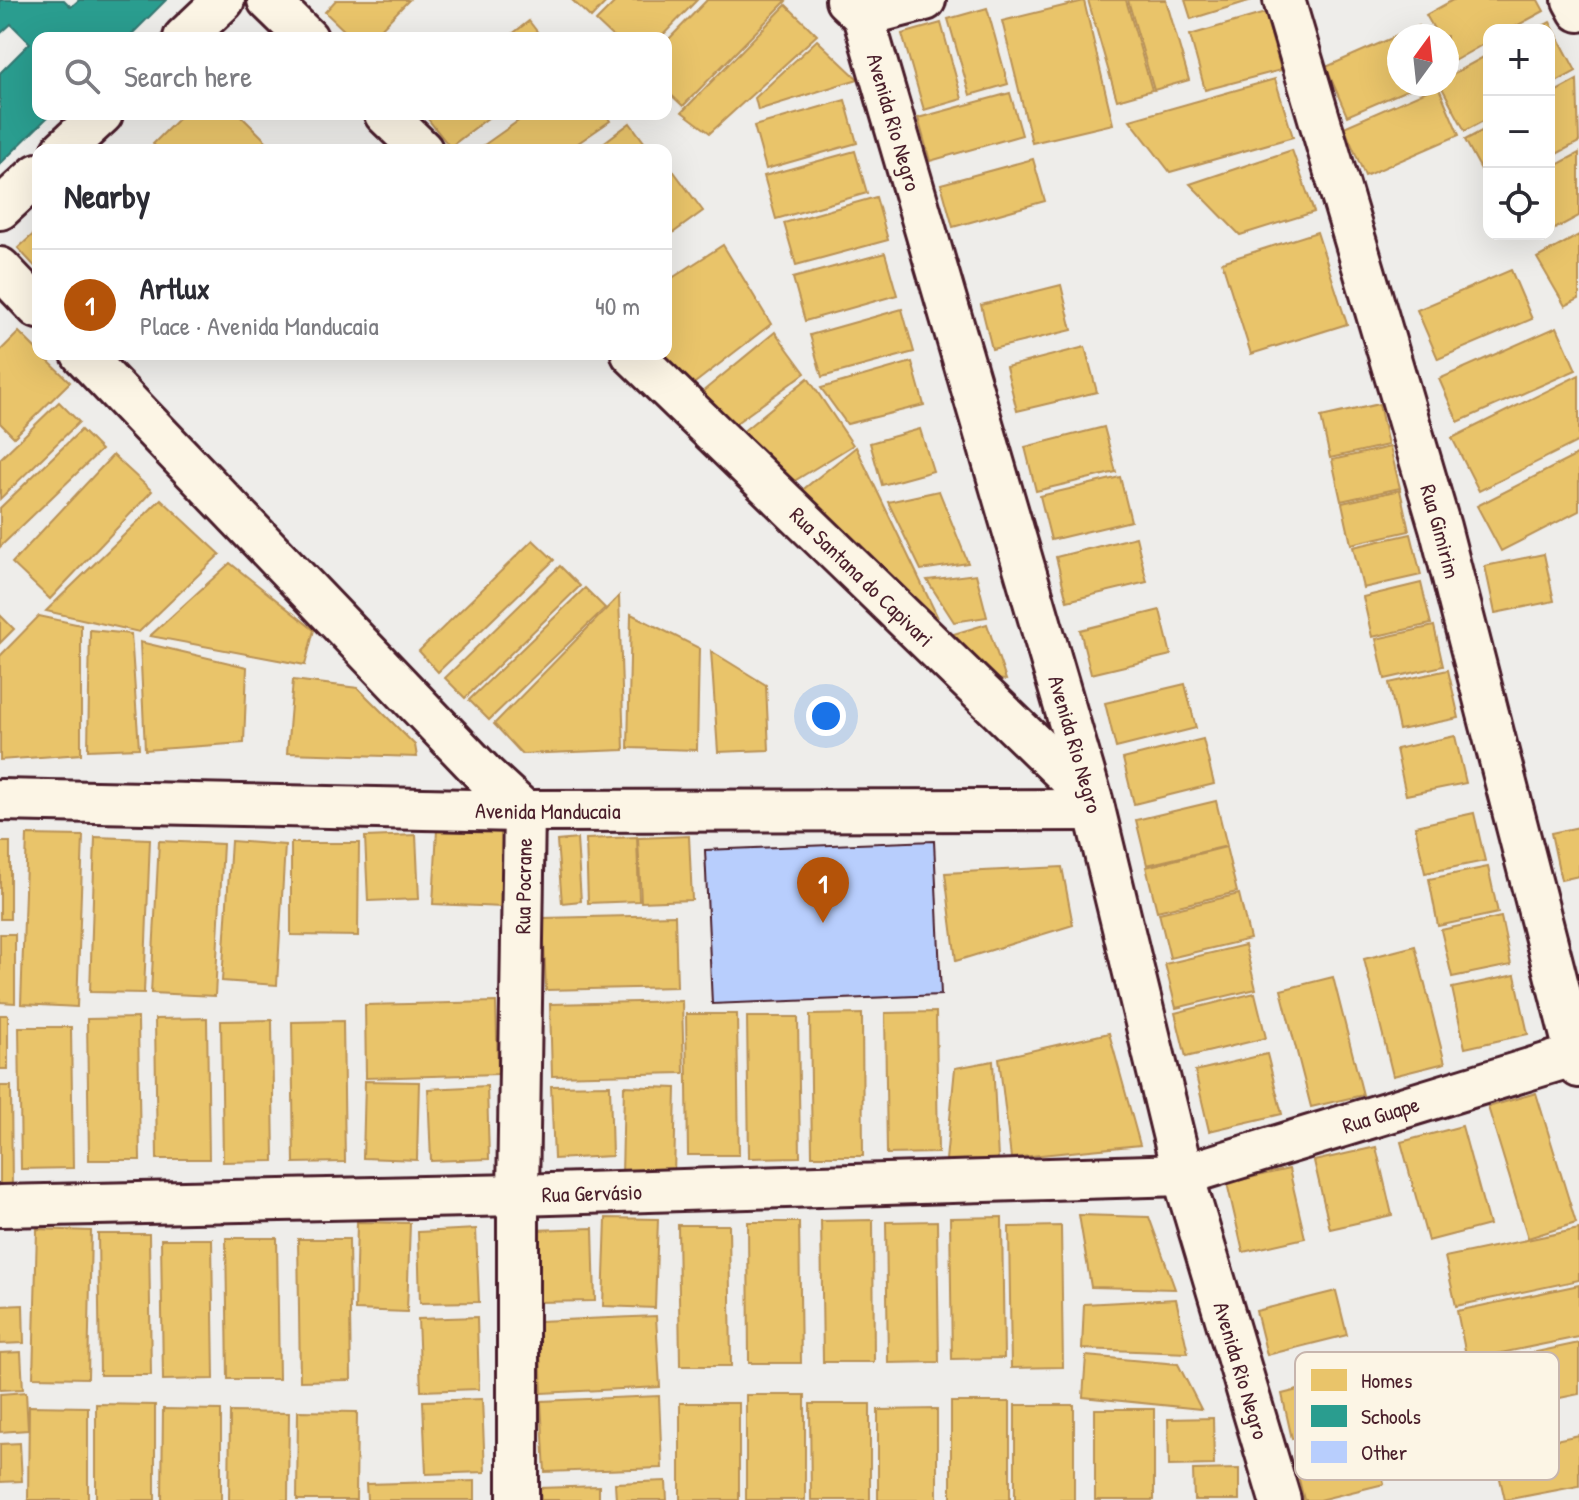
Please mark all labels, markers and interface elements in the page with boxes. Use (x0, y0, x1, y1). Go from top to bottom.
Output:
north arrow (1387, 24, 1459, 96)
map controls (1483, 24, 1555, 240)
button: + (1483, 24, 1555, 96)
search box (32, 32, 672, 120)
street label: Avenida Rio Negro (860, 50, 928, 195)
icon: search (60, 54, 104, 98)
text: Search here (124, 56, 252, 96)
button: − (1483, 96, 1555, 168)
button: locate (1483, 168, 1555, 240)
text: Nearby (64, 173, 150, 219)
text: Artlux (140, 268, 210, 308)
text: 1 (85, 288, 95, 323)
text: 40 m (595, 288, 640, 323)
text: Place · Avenida Manducaia (140, 308, 379, 343)
street label: Rua Gimirim (1413, 481, 1468, 582)
street label: Rua Santana do Capivari (783, 500, 940, 653)
street label: Avenida Rio Negro (1041, 672, 1110, 816)
your location (806, 696, 846, 736)
street label: Avenida Manducaia (475, 795, 621, 826)
street label: Rua Pocrane (507, 837, 539, 934)
pin: 1 (797, 857, 849, 923)
street label: Rua Guape (1339, 1089, 1423, 1140)
street label: Rua Gervásio (541, 1176, 642, 1209)
street label: Avenida Rio Negro (1207, 1298, 1276, 1443)
legend (1295, 1352, 1559, 1480)
text: Homes (1361, 1365, 1412, 1395)
text: Schools (1361, 1401, 1421, 1431)
text: Other (1361, 1437, 1408, 1467)

